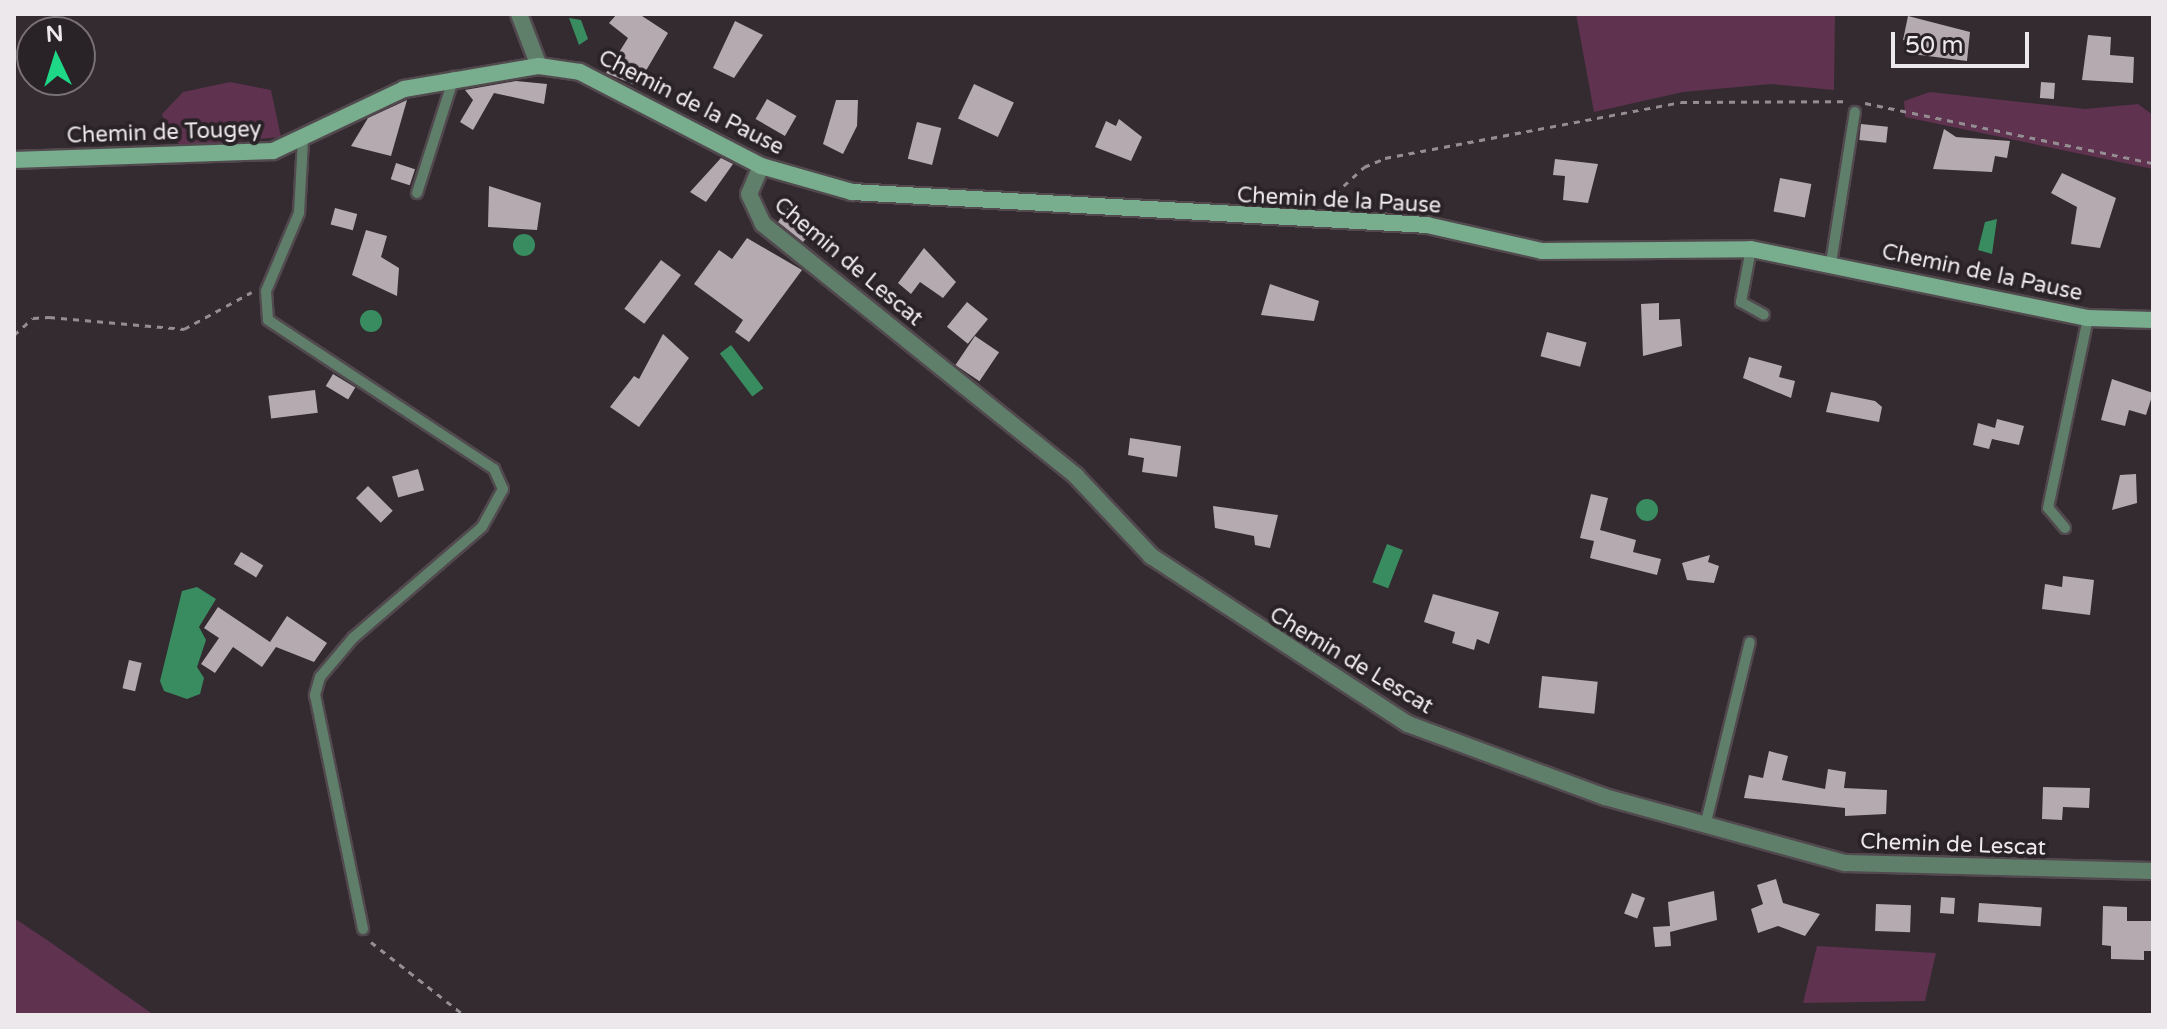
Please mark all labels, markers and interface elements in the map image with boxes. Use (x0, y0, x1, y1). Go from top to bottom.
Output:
north arrow (16, 16, 96, 96)
scale bar (1895, 16, 2033, 66)
text: N (45, 20, 64, 48)
text: 50 m (1905, 31, 1963, 60)
street label: Chemin de la Pause (594, 45, 788, 161)
street label: Chemin de Tougey (66, 116, 262, 150)
street label: Chemin de la Pause (1236, 182, 1442, 220)
street label: Chemin de Lescat (768, 192, 928, 332)
street label: Chemin de la Pause (1879, 239, 2085, 307)
street label: Chemin de Lescat (1265, 602, 1437, 720)
street label: Chemin de Lescat (1860, 829, 2046, 861)

